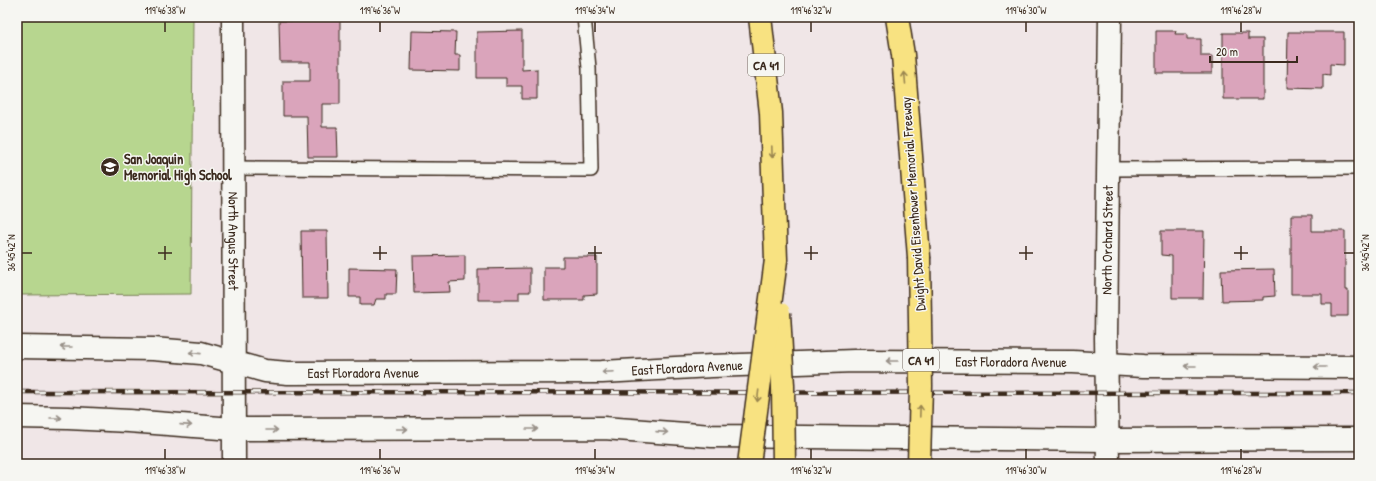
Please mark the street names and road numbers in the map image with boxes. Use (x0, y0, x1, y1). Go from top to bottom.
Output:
road number: CA 41 (748, 54, 784, 76)
street label: Dwight David Eisenhower Memorial Freeway (896, 96, 930, 312)
street label: North Orchard Street (1097, 185, 1117, 295)
street label: North Angus Street (223, 192, 244, 291)
road number: CA 41 (903, 349, 939, 371)
street label: East Floradora Avenue (955, 351, 1067, 371)
street label: East Floradora Avenue (631, 355, 744, 379)
street label: East Floradora Avenue (307, 363, 419, 382)

